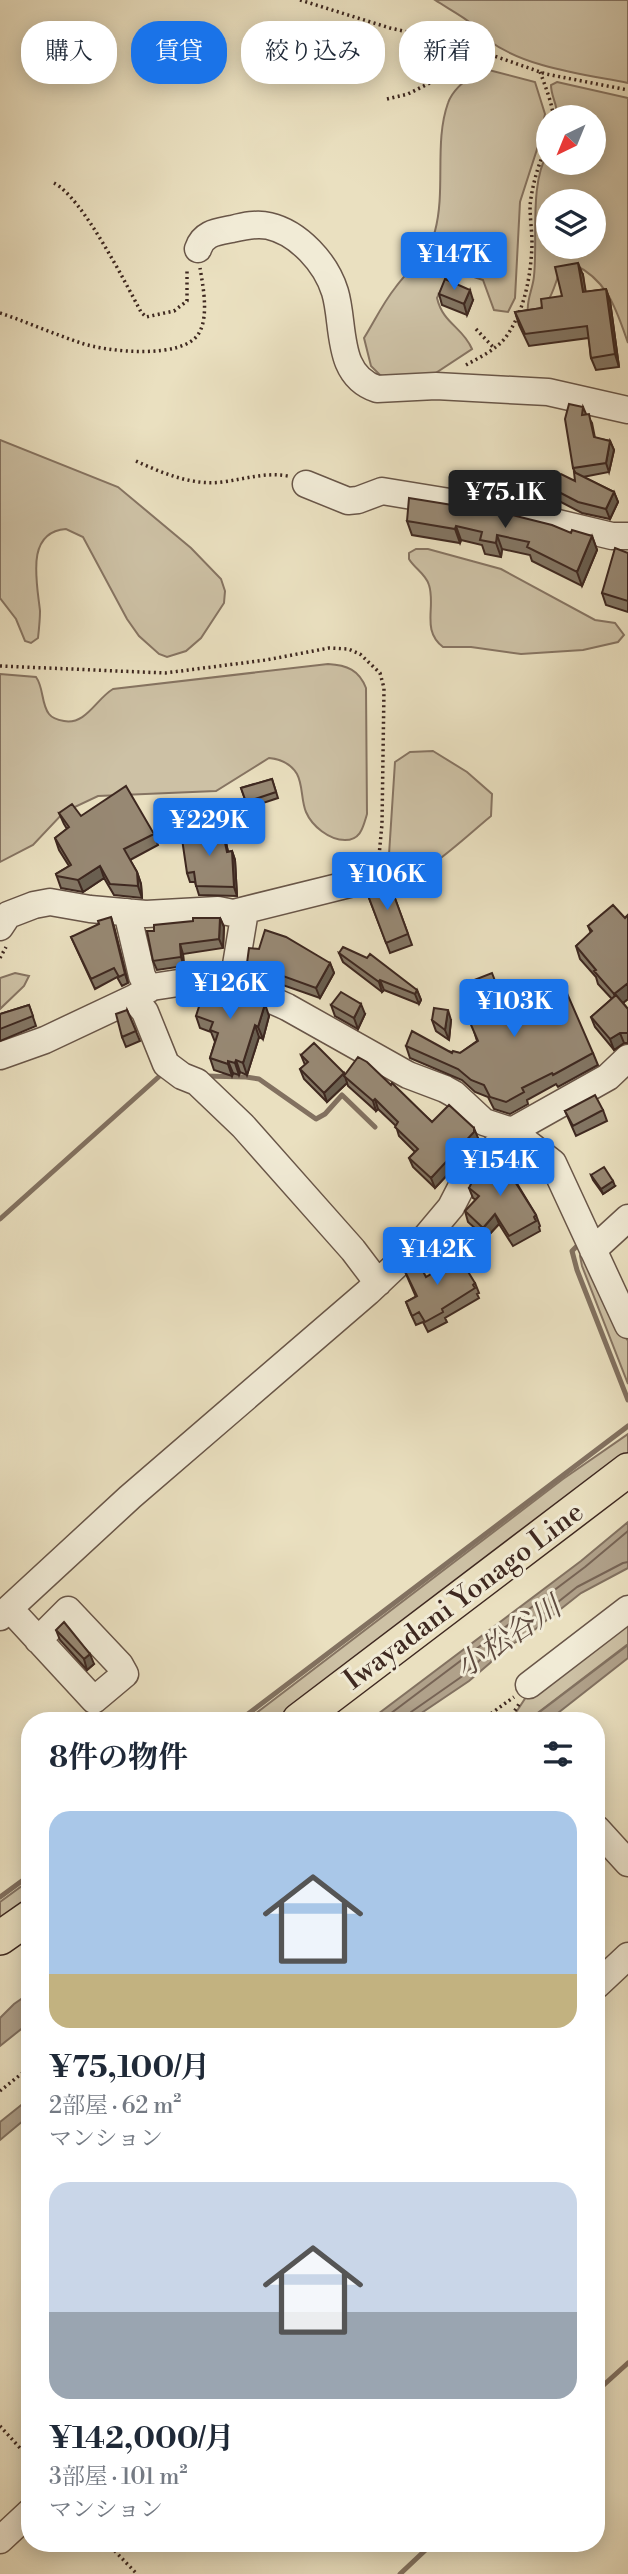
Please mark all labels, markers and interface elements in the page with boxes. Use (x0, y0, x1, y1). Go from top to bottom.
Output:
chip: 購入 (21, 21, 117, 84)
chip: 賃貸 (131, 21, 227, 84)
chip: 絞り込み (241, 21, 385, 84)
chip: 新着 (399, 21, 495, 84)
north arrow (536, 105, 606, 175)
map controls (536, 105, 606, 259)
button: layers (536, 189, 606, 259)
pin: ¥147K (405, 232, 503, 292)
text: ¥147K (417, 241, 491, 269)
pin: ¥75.1K (448, 470, 562, 530)
text: ¥75.1K (464, 479, 546, 507)
pin: ¥229K (160, 798, 258, 858)
text: ¥229K (169, 807, 249, 835)
pin: ¥106K (338, 852, 436, 912)
text: ¥106K (348, 861, 426, 889)
pin: ¥126K (181, 962, 279, 1021)
text: ¥126K (192, 970, 268, 998)
pin: ¥103K (465, 979, 563, 1039)
text: ¥103K (475, 988, 553, 1016)
pin: ¥154K (451, 1138, 549, 1198)
text: ¥154K (461, 1147, 539, 1175)
pin: ¥142K (388, 1228, 486, 1287)
text: ¥142K (399, 1236, 475, 1264)
street label: Iwayadani Yonago Line (337, 1495, 591, 1698)
water label: 小松谷川 (448, 1587, 571, 1687)
icon: filters (539, 1735, 577, 1773)
text: 8件の物件 (49, 1739, 188, 1777)
icon: home (250, 1856, 376, 1982)
text: ¥75,100/月 (49, 2049, 210, 2087)
text: 2部屋 · 62 m² (49, 2092, 181, 2120)
text: マンション (49, 2125, 163, 2153)
icon: home (250, 2227, 376, 2353)
text: ¥142,000/月 (49, 2420, 234, 2458)
text: 3部屋 · 101 m² (49, 2463, 188, 2491)
text: マンション (49, 2496, 163, 2524)

